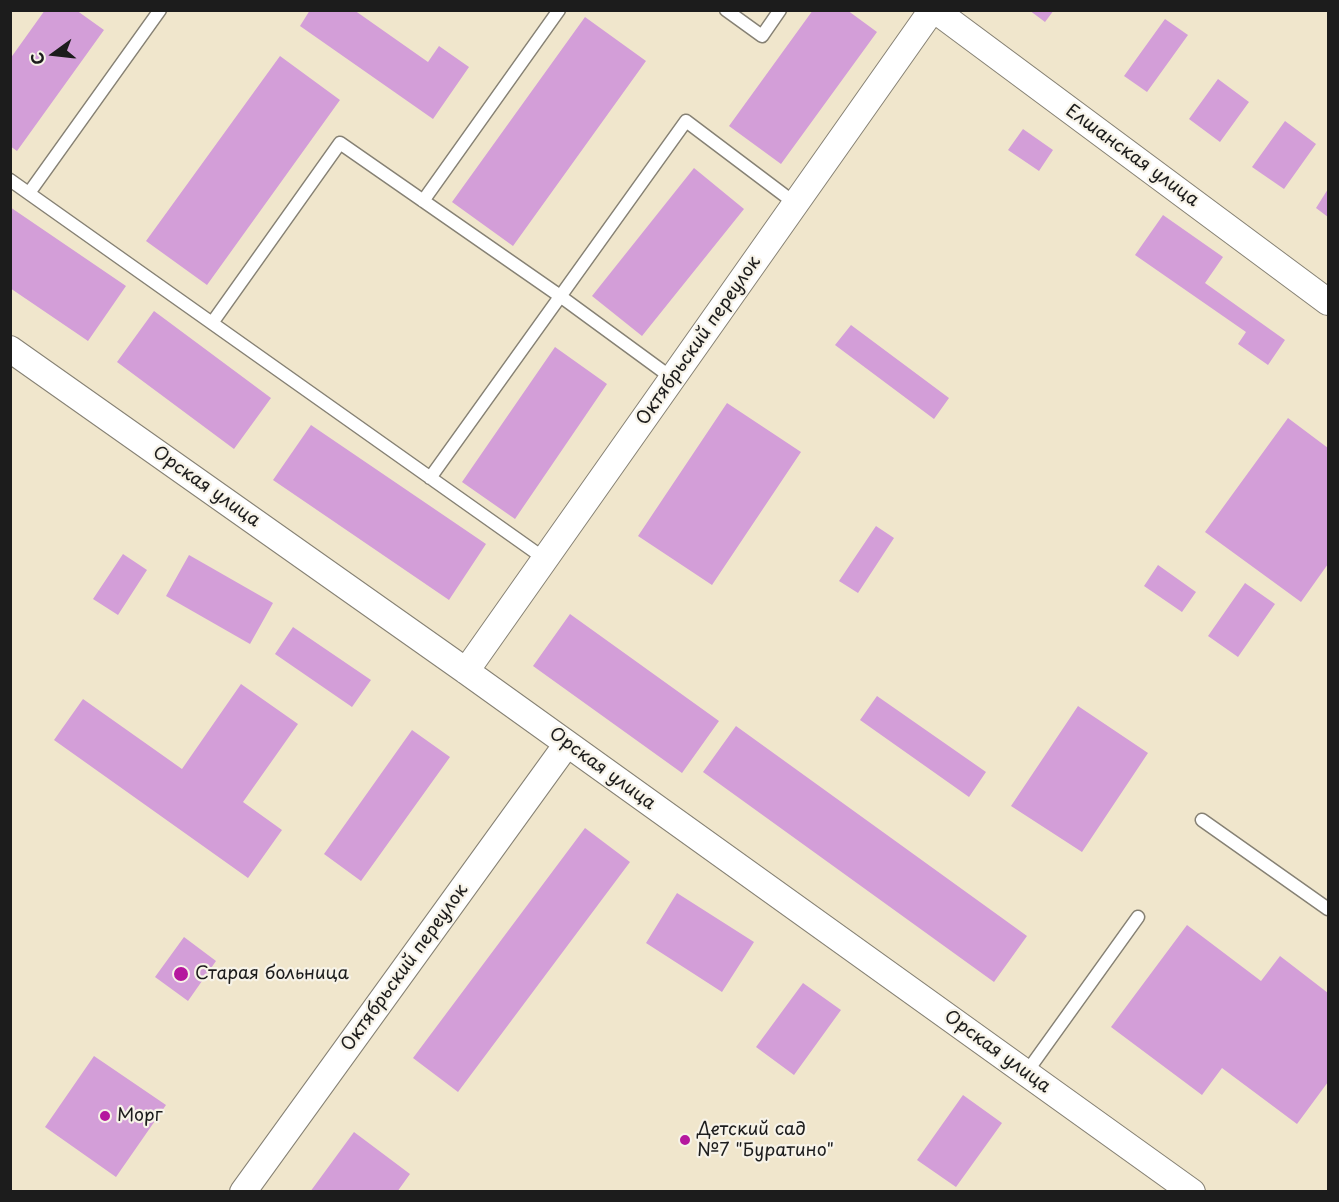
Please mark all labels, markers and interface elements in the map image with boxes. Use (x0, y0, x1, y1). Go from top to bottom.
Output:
north arrow (24, 24, 84, 84)
text: С (23, 50, 50, 68)
street label: Елшанская улица (1061, 100, 1203, 212)
street label: Октябрьский переулок (632, 252, 766, 430)
street label: Орская улица (148, 442, 264, 532)
street label: Орская улица (545, 723, 659, 815)
street label: Октябрьский переулок (337, 880, 473, 1056)
place label: Старая больница (195, 963, 349, 985)
marker: Старая больница (172, 965, 190, 983)
street label: Орская улица (940, 1006, 1054, 1098)
place label: Морг (117, 1105, 162, 1127)
marker: Морг (98, 1109, 112, 1123)
place label: Детский сад №7 "Буратино" (697, 1119, 834, 1162)
marker: Детский сад №7 "Буратино" (678, 1133, 692, 1147)

